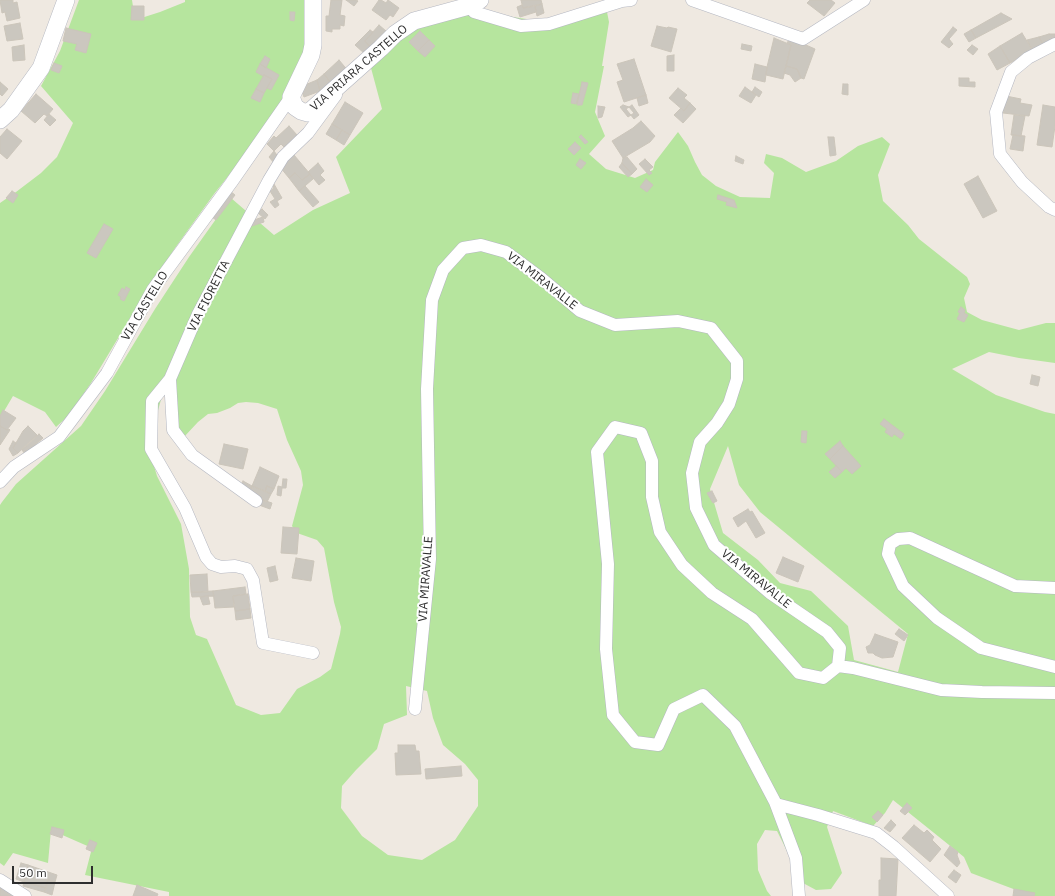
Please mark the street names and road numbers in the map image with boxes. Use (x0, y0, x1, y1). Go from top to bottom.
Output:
street label: VIA PRIARA CASTELLO (307, 22, 411, 114)
street label: VIA MIRAVALLE (504, 249, 580, 313)
street label: VIA FIORETTA (185, 258, 233, 334)
street label: VIA CASTELLO (119, 269, 171, 343)
street label: VIA MIRAVALLE (416, 536, 436, 622)
street label: VIA MIRAVALLE (718, 546, 794, 612)

